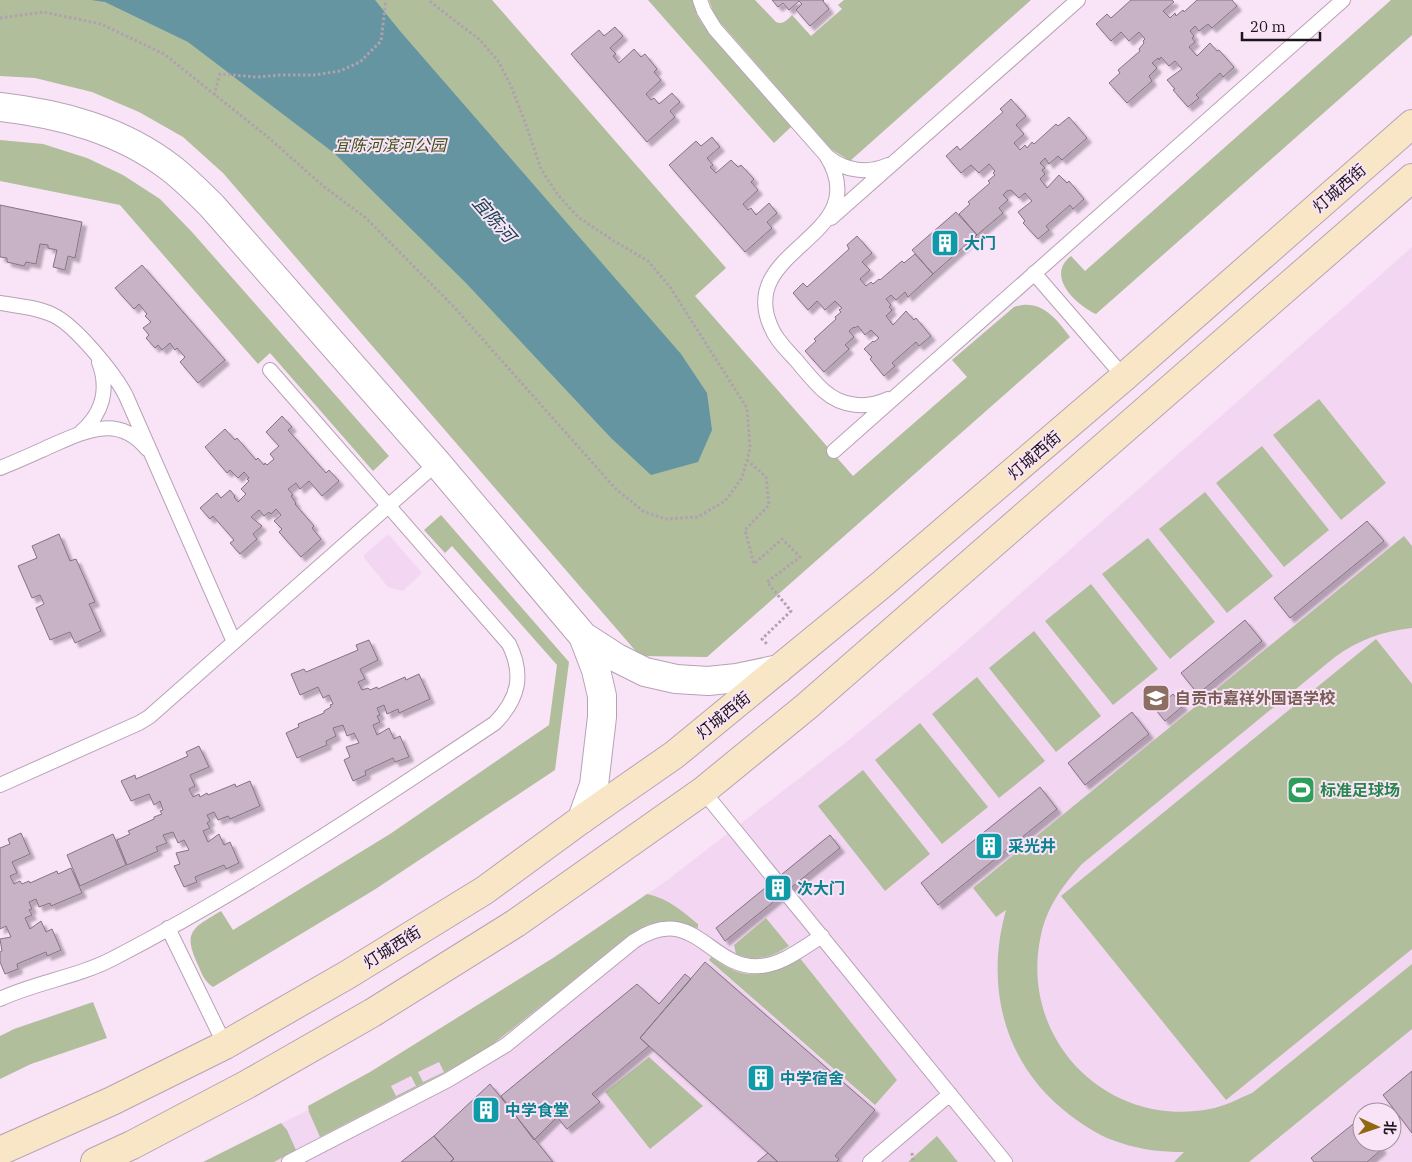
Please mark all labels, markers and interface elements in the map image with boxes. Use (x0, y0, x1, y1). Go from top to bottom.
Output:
scale bar (1242, 10, 1320, 42)
text: 20 m (1250, 17, 1286, 36)
park label: 宜陈河滨河公园 (334, 135, 448, 155)
street label: 灯城西街 (1308, 159, 1370, 217)
water label: 宜陈河 (468, 191, 522, 249)
building icon: 大门 (930, 228, 960, 258)
place label: 大门 (964, 233, 996, 253)
street label: 灯城西街 (1003, 426, 1065, 484)
school or university icon: 自贡市嘉祥外国语学校 (1141, 683, 1171, 713)
street label: 灯城西街 (692, 687, 754, 743)
place label: 自贡市嘉祥外国语学校 (1175, 688, 1336, 708)
sports icon: 标准足球场 (1286, 775, 1316, 805)
place label: 标准足球场 (1320, 780, 1400, 800)
building icon: 采光井 (974, 831, 1004, 861)
place label: 采光井 (1008, 836, 1056, 856)
building icon: 次大门 (763, 873, 793, 903)
place label: 次大门 (797, 878, 845, 898)
street label: 灯城西街 (360, 922, 424, 972)
building icon: 中学宿舍 (746, 1063, 776, 1093)
place label: 中学宿舍 (780, 1068, 844, 1088)
building icon: 中学食堂 (471, 1095, 501, 1125)
place label: 中学食堂 (505, 1100, 569, 1120)
north arrow (1352, 1102, 1402, 1152)
text: 北 (1381, 1120, 1399, 1135)

